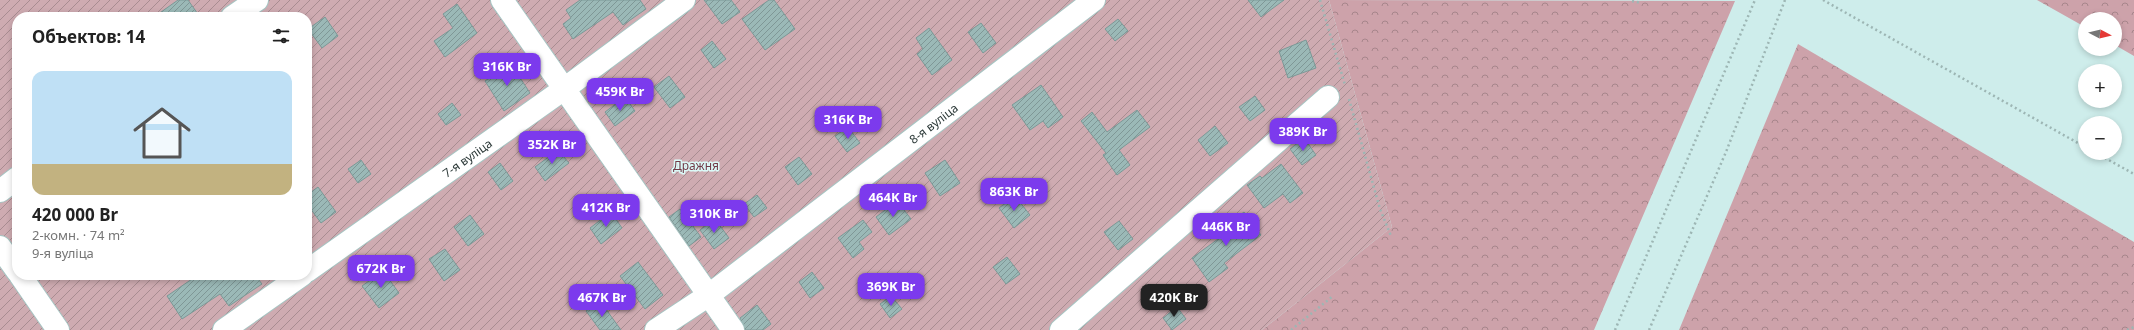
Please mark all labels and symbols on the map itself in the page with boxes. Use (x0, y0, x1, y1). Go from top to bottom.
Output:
north arrow (2078, 12, 2122, 56)
pin: 316K Br (470, 53, 544, 87)
pin: 459K Br (583, 78, 657, 112)
street label: 8-я вуліца (905, 99, 961, 147)
pin: 316K Br (811, 106, 885, 140)
pin: 389K Br (1266, 118, 1340, 152)
pin: 352K Br (515, 131, 589, 165)
street label: 7-я вуліца (439, 134, 495, 181)
park label: Дражня (673, 157, 719, 174)
pin: 863K Br (977, 178, 1051, 212)
pin: 464K Br (856, 184, 930, 218)
pin: 412K Br (569, 194, 643, 228)
pin: 310K Br (677, 200, 751, 234)
pin: 446K Br (1189, 213, 1263, 247)
pin: 672K Br (344, 255, 418, 289)
pin: 369K Br (854, 273, 928, 307)
pin: 467K Br (565, 284, 639, 318)
pin: 420K Br (1137, 284, 1211, 318)

